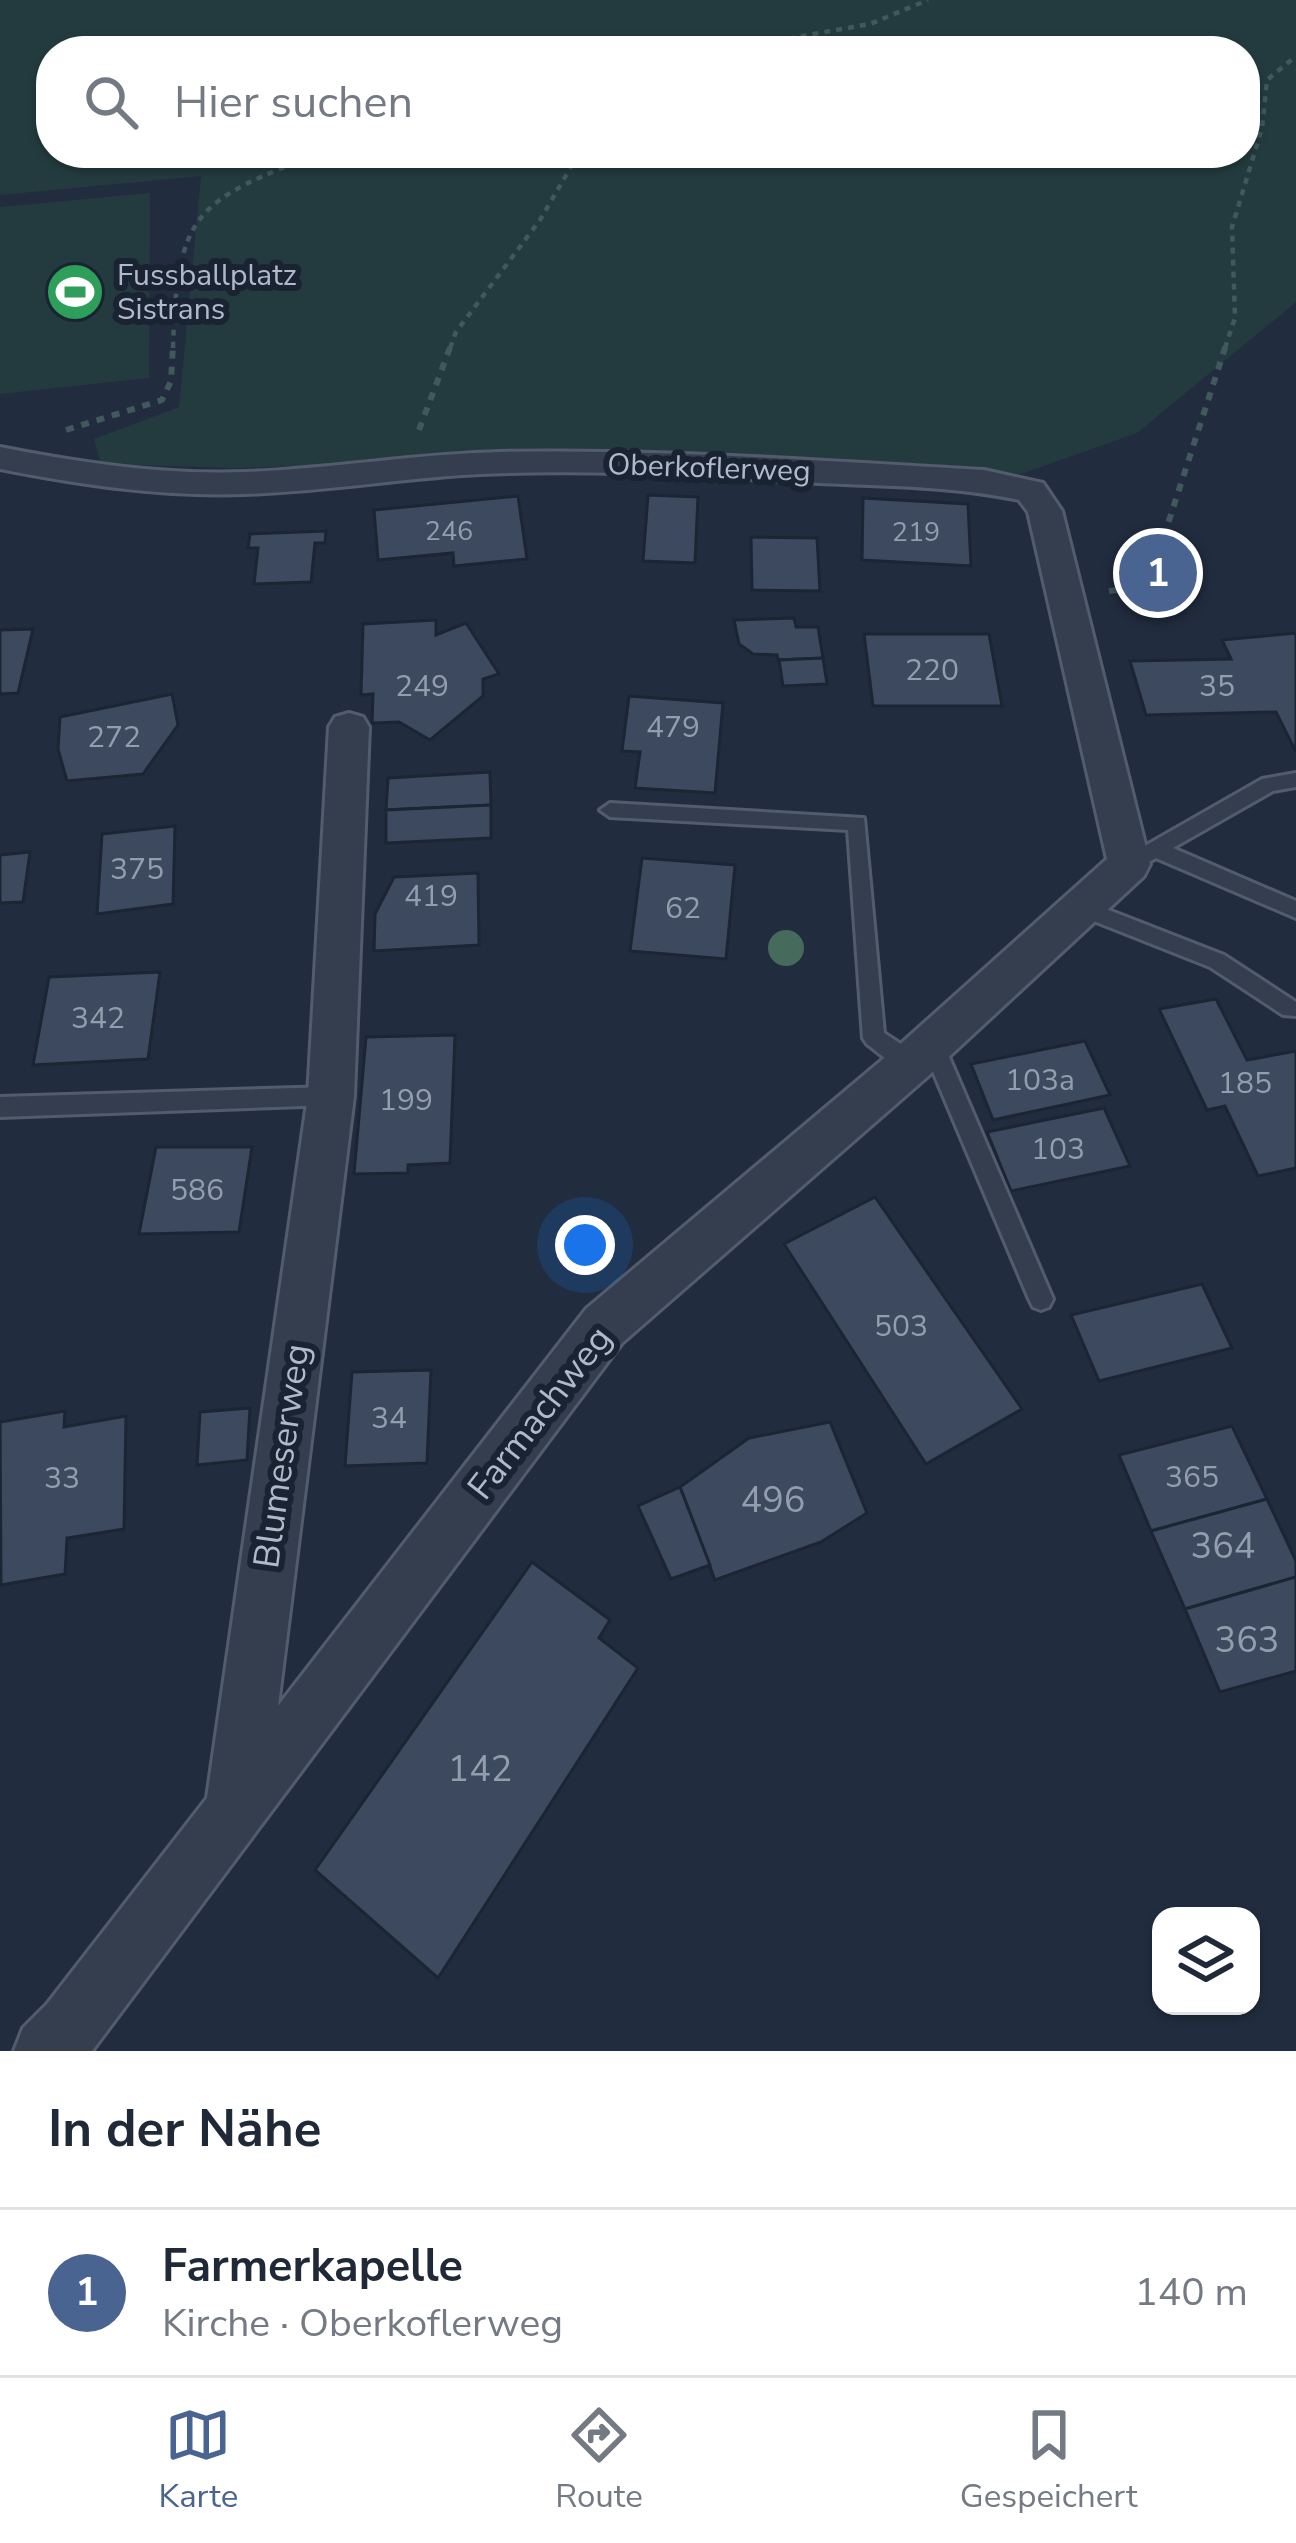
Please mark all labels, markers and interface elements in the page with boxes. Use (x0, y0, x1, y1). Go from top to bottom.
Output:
search box (36, 36, 1260, 168)
icon: search (78, 69, 144, 135)
text: Hier suchen (174, 72, 413, 133)
place label: Fussballplatz Sistrans (117, 255, 297, 330)
sports icon: Fussballplatz Sistrans (44, 261, 106, 323)
street label: Oberkoflerweg (607, 444, 811, 492)
house number: 246 (425, 513, 473, 550)
house number: 219 (892, 514, 940, 551)
pin: 1 (1119, 528, 1197, 618)
house number: 220 (905, 650, 959, 691)
house number: 249 (395, 666, 449, 707)
house number: 35 (1199, 666, 1235, 707)
house number: 479 (646, 707, 700, 748)
house number: 272 (87, 717, 141, 758)
house number: 375 (110, 849, 164, 890)
house number: 419 (404, 876, 458, 917)
house number: 62 (665, 888, 701, 929)
house number: 342 (71, 998, 125, 1039)
house number: 103a (1005, 1060, 1075, 1101)
house number: 185 (1218, 1063, 1272, 1104)
house number: 199 (379, 1080, 433, 1121)
house number: 103 (1031, 1129, 1085, 1170)
house number: 586 (170, 1170, 224, 1211)
your location (555, 1215, 615, 1275)
house number: 503 (874, 1306, 928, 1347)
street label: Farmachweg (457, 1316, 623, 1510)
street label: Blumeserweg (242, 1341, 322, 1571)
house number: 34 (371, 1398, 407, 1439)
house number: 365 (1165, 1457, 1219, 1498)
house number: 33 (44, 1458, 80, 1499)
house number: 496 (741, 1476, 805, 1525)
house number: 364 (1191, 1522, 1255, 1571)
house number: 363 (1215, 1616, 1279, 1665)
house number: 142 (448, 1745, 512, 1794)
map controls (1152, 1907, 1260, 2015)
button: layers (1152, 1907, 1260, 2015)
text: In der Nähe (48, 2094, 321, 2164)
text: Farmerkapelle (162, 2236, 463, 2297)
text: 1 (75, 2266, 99, 2319)
text: 140 m (1134, 2266, 1248, 2319)
text: Kirche · Oberkoflerweg (162, 2297, 563, 2350)
tab: Karte (159, 2402, 238, 2519)
tab: Route (555, 2402, 643, 2519)
tab: Gespeichert (960, 2402, 1137, 2519)

